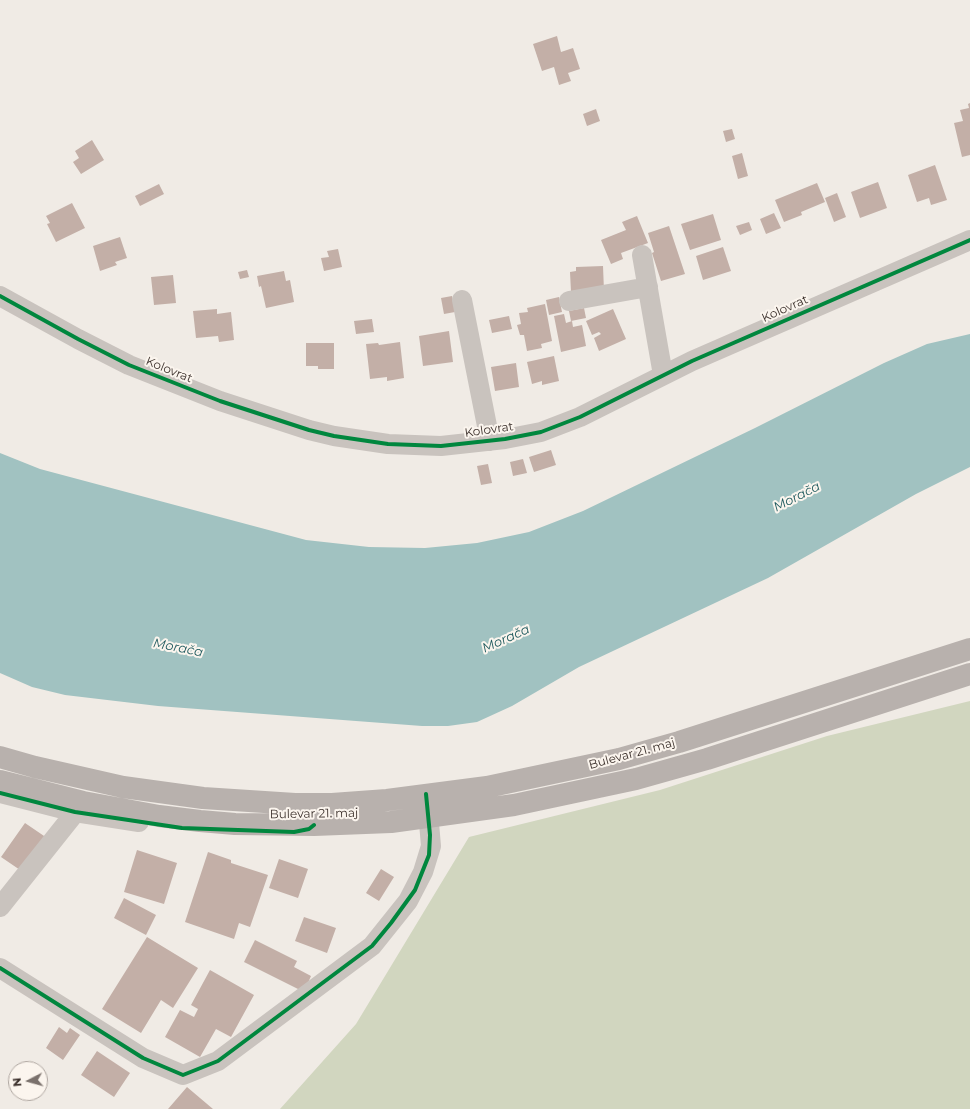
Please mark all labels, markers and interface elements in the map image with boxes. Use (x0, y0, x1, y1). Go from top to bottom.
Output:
street label: Kolovrat (760, 292, 810, 326)
street label: Kolovrat (144, 354, 194, 386)
street label: Kolovrat (464, 419, 514, 441)
water label: Morača (771, 479, 823, 515)
water label: Morača (480, 622, 532, 656)
water label: Morača (152, 636, 204, 660)
street label: Bulevar 21. maj (587, 736, 677, 772)
street label: Bulevar 21. maj (270, 806, 358, 822)
north arrow (8, 1061, 48, 1101)
text: N (10, 1077, 24, 1087)

